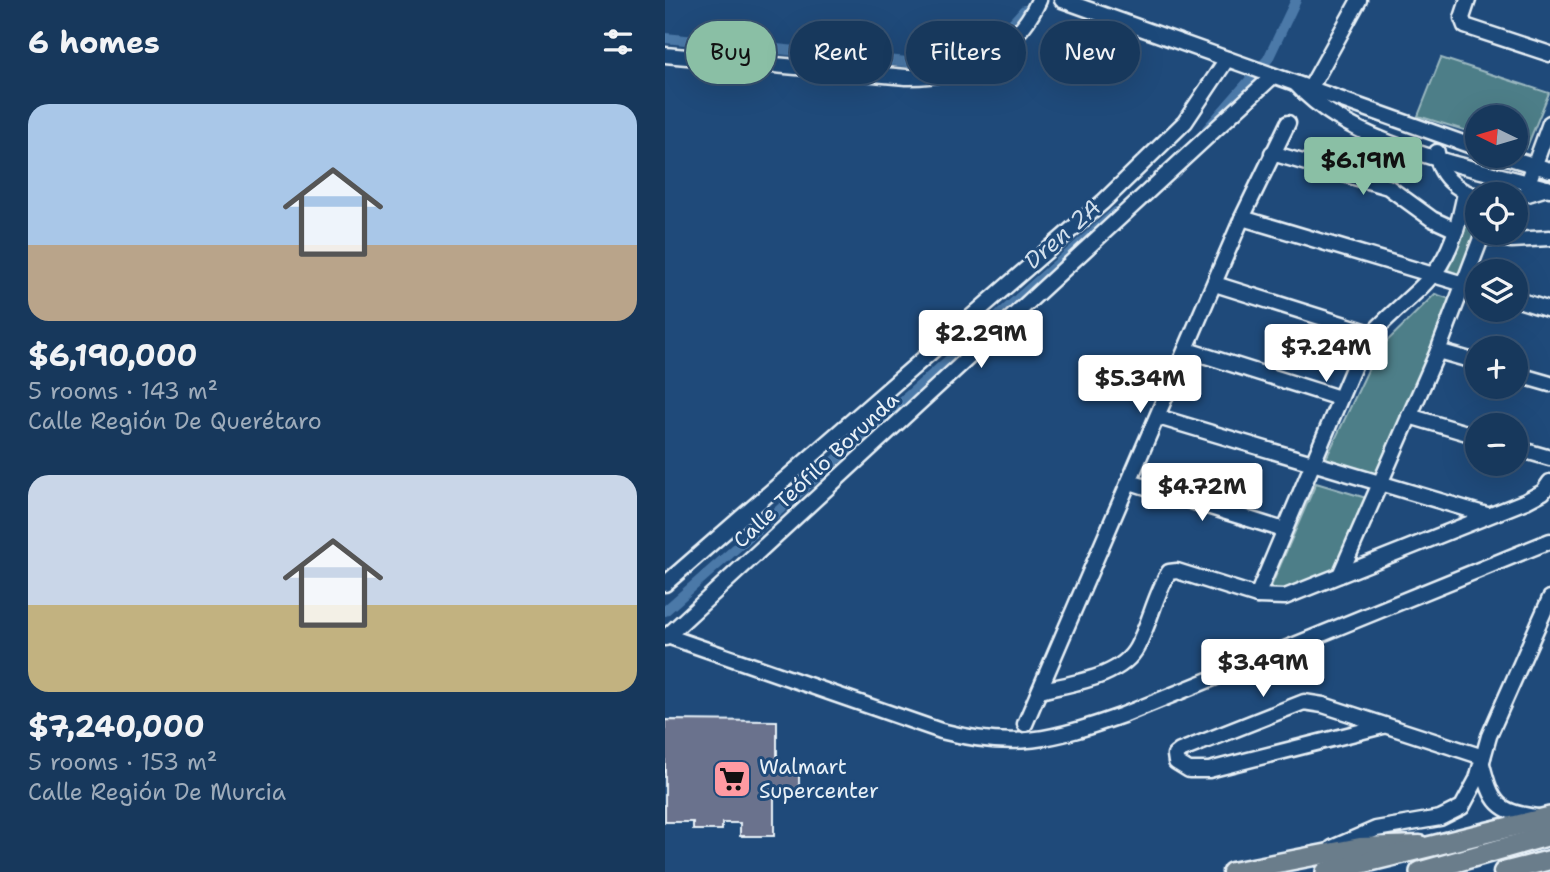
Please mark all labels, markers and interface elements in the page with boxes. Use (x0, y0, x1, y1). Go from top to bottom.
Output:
chip: Buy (686, 21, 776, 84)
chip: Rent (790, 21, 892, 84)
chip: Filters (906, 21, 1026, 84)
chip: New (1040, 21, 1140, 84)
text: 6 homes (28, 22, 160, 63)
icon: filters (599, 23, 637, 61)
north arrow (1465, 105, 1528, 168)
map controls (1465, 105, 1528, 476)
pin: $6.19M (1306, 138, 1420, 197)
text: $6.19M (1320, 145, 1406, 175)
icon: home (270, 149, 396, 275)
button: locate (1465, 182, 1528, 245)
water label: Dren 2A (1017, 192, 1107, 276)
button: layers (1465, 259, 1528, 322)
pin: $2.29M (924, 310, 1038, 370)
text: $2.29M (935, 318, 1027, 348)
pin: $7.24M (1269, 324, 1383, 384)
text: $7.24M (1281, 332, 1371, 362)
text: $6,190,000 (28, 335, 198, 376)
button: + (1465, 336, 1528, 399)
pin: $5.34M (1083, 356, 1197, 415)
text: $5.34M (1094, 363, 1186, 393)
text: 5 rooms · 143 m² (28, 376, 218, 406)
street label: Calle Teófilo Borunda (727, 386, 905, 554)
text: Calle Región De Querétaro (28, 406, 322, 436)
button: − (1465, 413, 1528, 476)
pin: $4.72M (1145, 463, 1259, 523)
text: $4.72M (1157, 471, 1247, 501)
icon: home (270, 520, 396, 646)
pin: $3.49M (1206, 640, 1320, 699)
text: $3.49M (1217, 647, 1309, 677)
text: $7,240,000 (28, 706, 205, 747)
text: 5 rooms · 153 m² (28, 747, 217, 777)
place label: Walmart Supercenter (759, 753, 879, 805)
supermarket icon: Walmart Supercenter (711, 758, 753, 800)
text: Calle Región De Murcia (28, 777, 286, 807)

